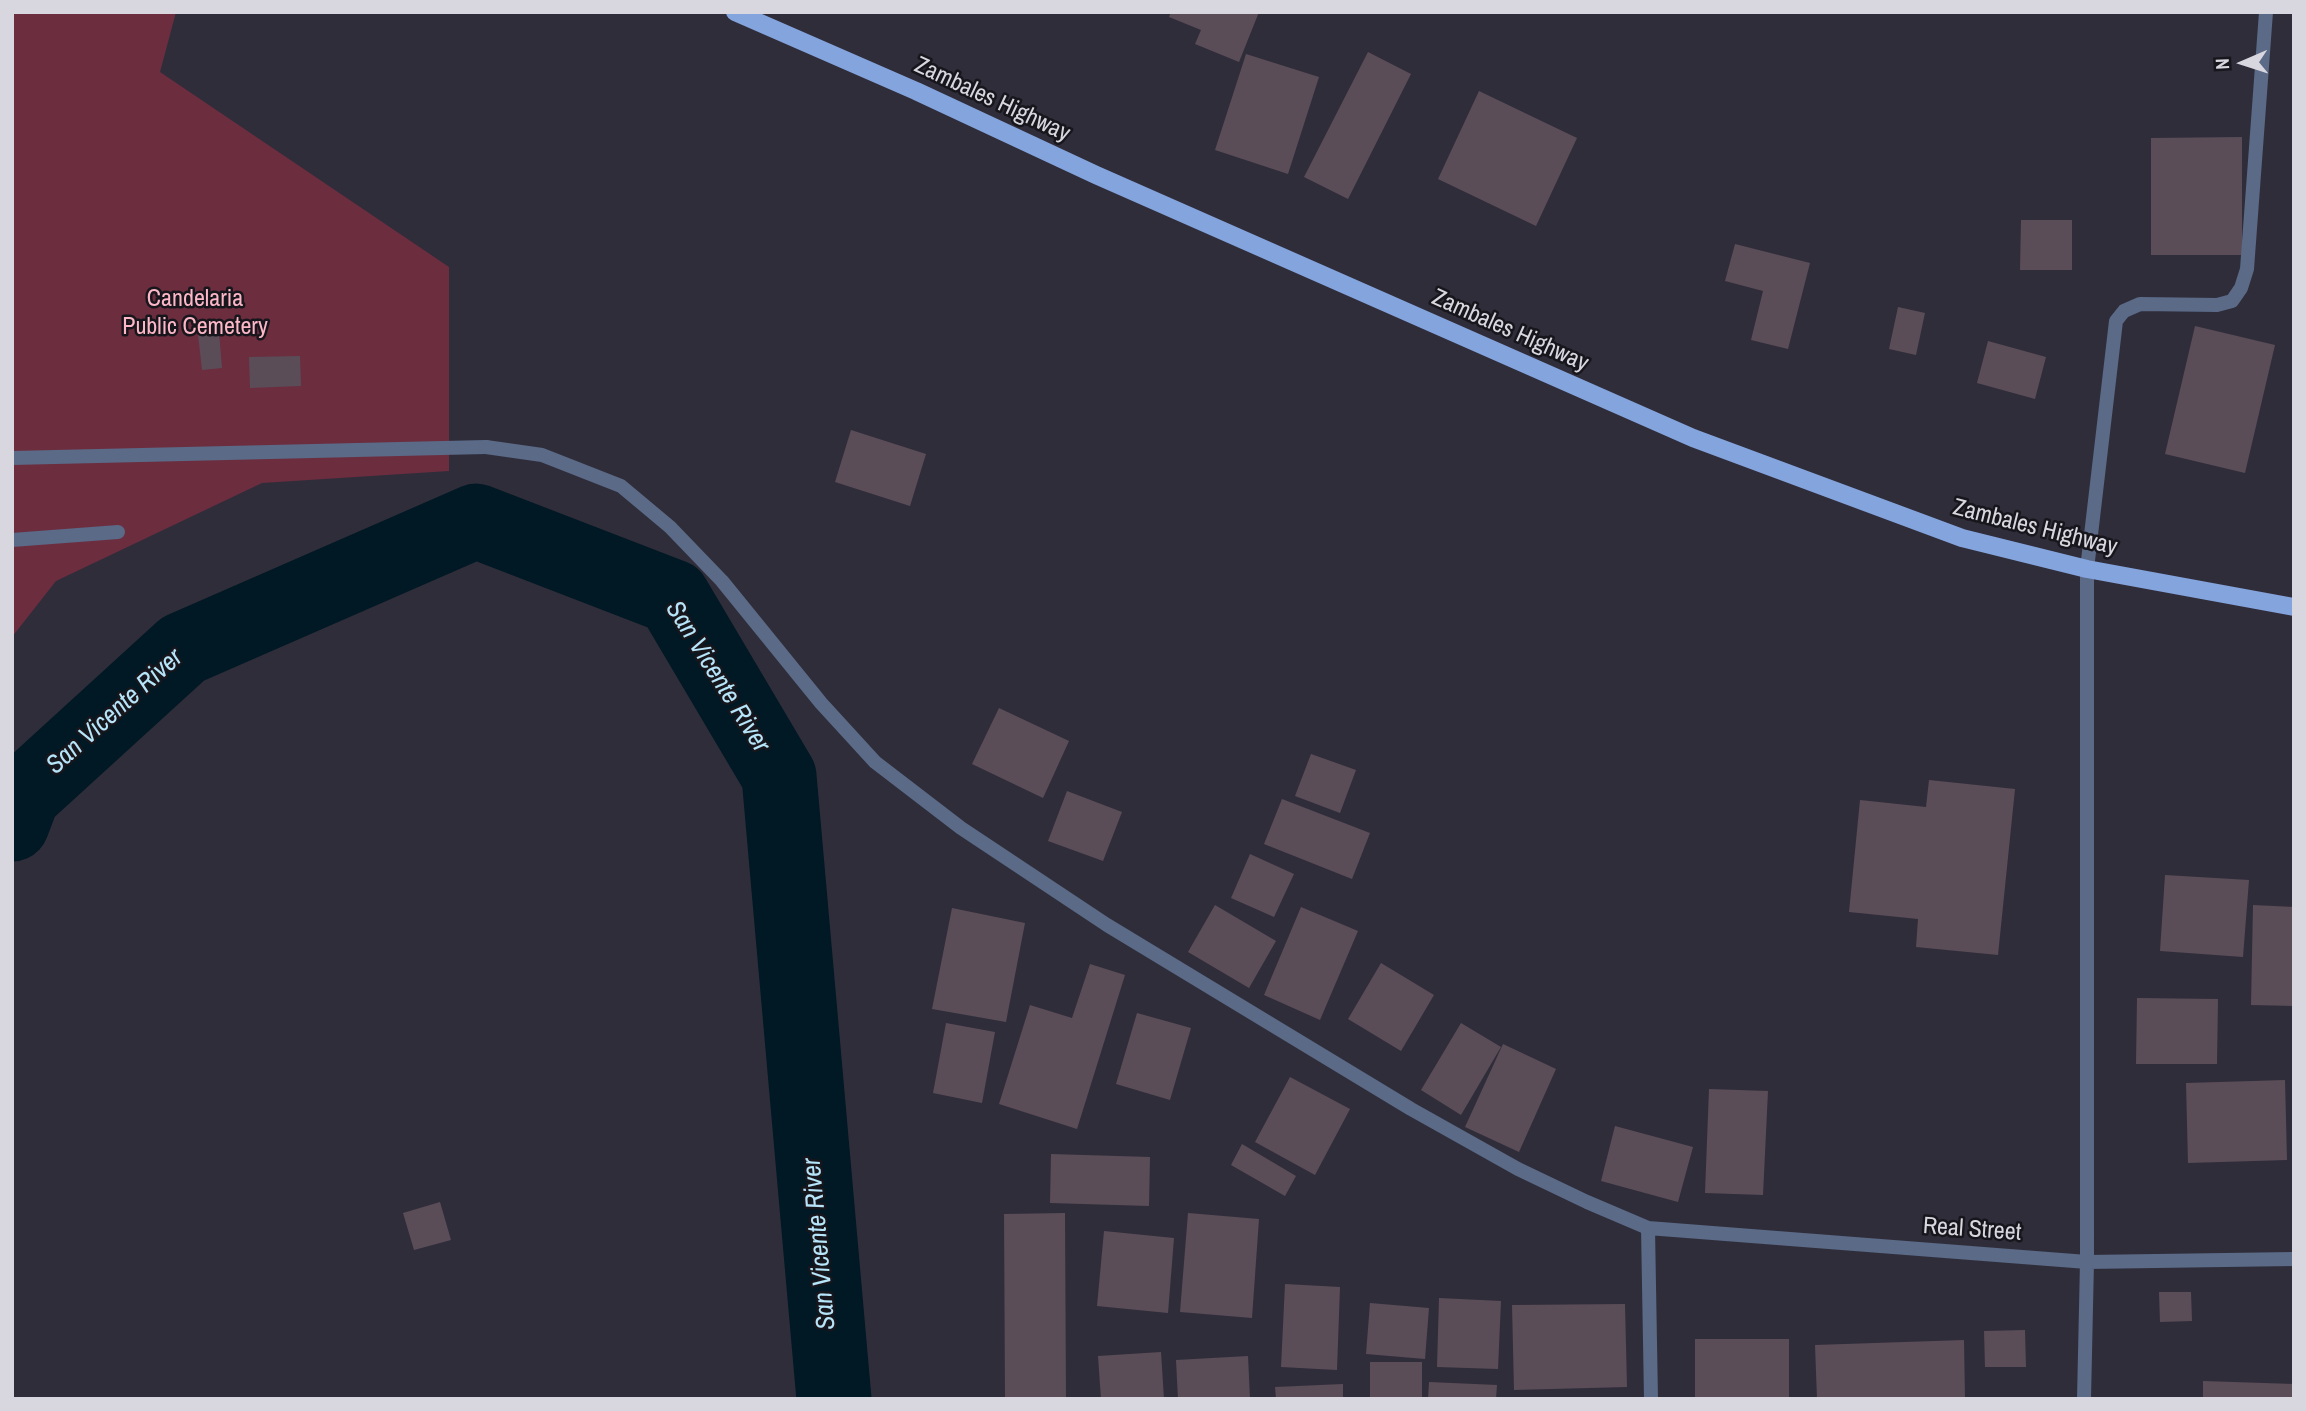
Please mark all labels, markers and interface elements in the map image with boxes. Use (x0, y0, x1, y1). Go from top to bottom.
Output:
north arrow (2208, 28, 2278, 98)
street label: Zambales Highway (910, 51, 1074, 149)
text: N (2209, 58, 2235, 70)
street label: Zambales Highway (1427, 284, 1593, 378)
park label: Candelaria Public Cemetery (122, 286, 268, 342)
street label: Zambales Highway (1950, 494, 2120, 562)
water label: San Vicente River (658, 596, 776, 758)
water label: San Vicente River (40, 643, 190, 781)
water label: San Vicente River (797, 1157, 843, 1331)
street label: Real Street (1922, 1212, 2022, 1248)

